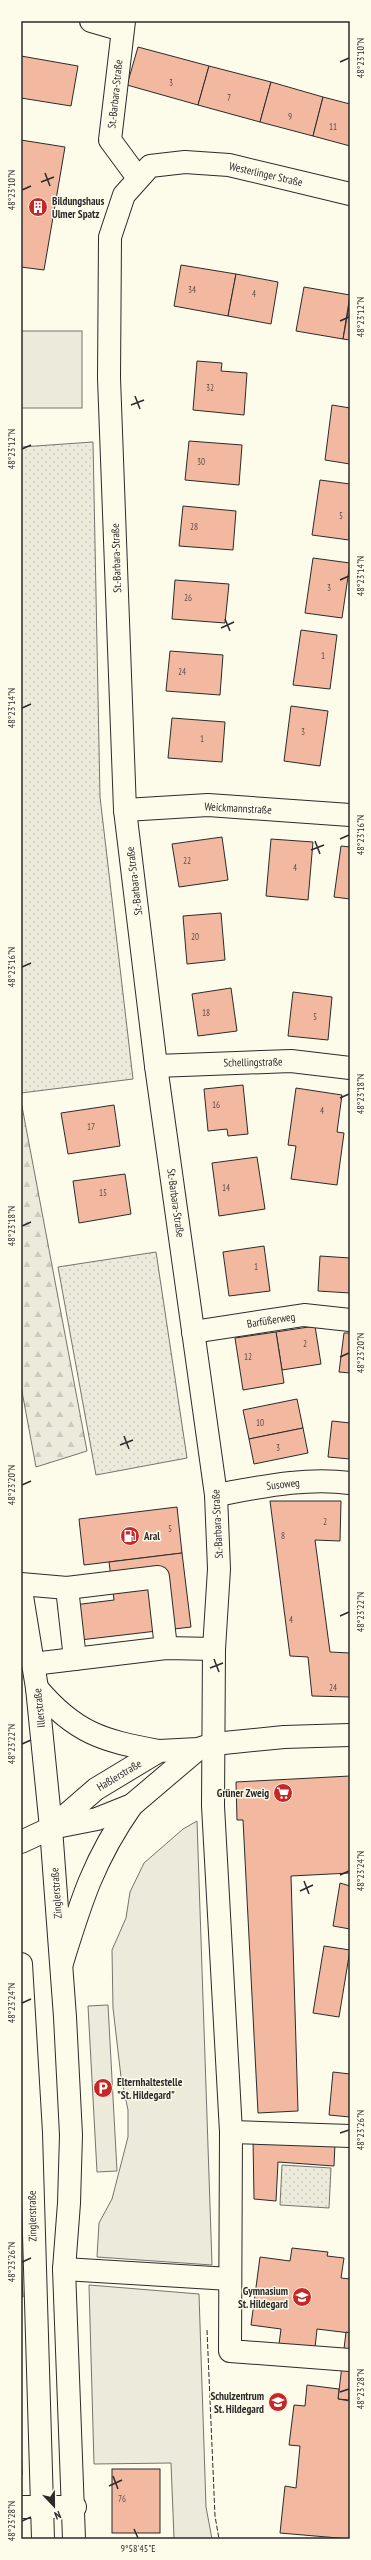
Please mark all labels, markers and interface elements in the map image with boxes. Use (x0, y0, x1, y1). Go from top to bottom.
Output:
text: 48°23'10"N (354, 38, 367, 78)
street label: St.-Barbara-Straße (104, 58, 126, 129)
house number: 3 (169, 77, 173, 88)
house number: 7 (227, 92, 231, 103)
house number: 9 (288, 111, 292, 122)
house number: 11 (329, 121, 337, 132)
street label: Westerlinger Straße (228, 159, 305, 189)
text: 48°23'10"N (5, 170, 18, 210)
place label: Bildungshaus Ulmer Spatz (52, 194, 104, 221)
building icon: Bildungshaus Ulmer Spatz (27, 196, 49, 218)
house number: 34 (188, 284, 196, 295)
house number: 4 (252, 288, 256, 299)
text: 48°23'12"N (354, 297, 367, 337)
house number: 32 (206, 382, 214, 393)
text: 48°23'12"N (5, 429, 18, 469)
house number: 30 (197, 456, 205, 467)
house number: 5 (339, 510, 343, 521)
house number: 28 (190, 521, 198, 532)
street label: St.-Barbara-Straße (108, 523, 124, 593)
text: 48°23'14"N (354, 556, 367, 596)
house number: 3 (327, 582, 331, 593)
house number: 26 (184, 592, 192, 603)
house number: 1 (321, 650, 325, 661)
house number: 24 (178, 666, 186, 677)
text: 48°23'14"N (5, 688, 18, 728)
house number: 3 (301, 726, 305, 737)
house number: 1 (200, 733, 204, 744)
street label: Weickmannstraße (204, 799, 272, 817)
text: 48°23'16"N (354, 815, 367, 855)
street label: St.-Barbara-Straße (123, 845, 145, 916)
house number: 22 (183, 855, 191, 866)
house number: 4 (293, 862, 297, 873)
house number: 20 (191, 931, 199, 942)
text: 48°23'16"N (5, 947, 18, 987)
house number: 18 (202, 1007, 210, 1018)
house number: 5 (313, 1011, 317, 1022)
street label: Schellingstraße (223, 1054, 283, 1070)
text: 48°23'18"N (354, 1074, 367, 1114)
house number: 16 (212, 1099, 220, 1110)
house number: 4 (320, 1105, 324, 1116)
house number: 17 (87, 1121, 95, 1132)
street label: St.-Barbara-Straße (164, 1168, 188, 1239)
house number: 14 (222, 1182, 230, 1193)
house number: 15 (99, 1187, 107, 1198)
text: 48°23'18"N (5, 1206, 18, 1246)
house number: 1 (254, 1261, 258, 1272)
street label: Barfüßerweg (246, 1309, 296, 1331)
text: 48°23'20"N (354, 1333, 367, 1373)
house number: 2 (303, 1338, 307, 1349)
house number: 12 (244, 1351, 252, 1362)
house number: 10 (256, 1417, 264, 1428)
house number: 3 (276, 1442, 280, 1453)
text: 48°23'20"N (5, 1465, 18, 1505)
street label: Susoweg (266, 1475, 301, 1493)
street label: St.-Barbara-Straße (208, 1489, 226, 1559)
house number: 2 (323, 1516, 327, 1527)
house number: 5 (168, 1523, 172, 1534)
fuel station icon: Aral (119, 1525, 141, 1547)
place label: Aral (143, 1529, 160, 1543)
house number: 8 (281, 1530, 285, 1541)
text: 48°23'22"N (354, 1592, 367, 1632)
house number: 4 (289, 1614, 293, 1625)
house number: 24 (329, 1682, 337, 1693)
street label: Illerstraße (30, 1687, 48, 1728)
text: 48°23'22"N (5, 1724, 18, 1764)
street label: Haßlerstraße (94, 1756, 144, 1794)
supermarket icon: Grüner Zweig (272, 1782, 294, 1804)
place label: Grüner Zweig (217, 1786, 269, 1800)
text: 48°23'24"N (354, 1851, 367, 1891)
street label: Zinglerstraße (47, 1867, 65, 1919)
text: 48°23'24"N (5, 1983, 18, 2023)
place label: Elternhaltestelle "St. Hildegard" (117, 2075, 183, 2102)
parking icon: Elternhaltestelle "St. Hildegard" (92, 2077, 114, 2099)
text: 48°23'26"N (354, 2110, 367, 2150)
street label: Zinglerstraße (25, 2190, 39, 2242)
text: 48°23'26"N (5, 2242, 18, 2282)
place label: Gymnasium St. Hildegard (238, 2284, 288, 2311)
school or university icon: Gymnasium St. Hildegard (291, 2286, 313, 2308)
text: 48°23'28"N (354, 2369, 367, 2409)
place label: Schulzentrum St. Hildegard (210, 2389, 264, 2416)
school or university icon: Schulzentrum St. Hildegard (267, 2391, 289, 2413)
north arrow (34, 2486, 74, 2526)
house number: 76 (118, 2493, 126, 2504)
text: 48°23'28"N (5, 2501, 18, 2541)
text: N (52, 2508, 63, 2523)
text: 9°58'45"E (121, 2542, 155, 2555)

